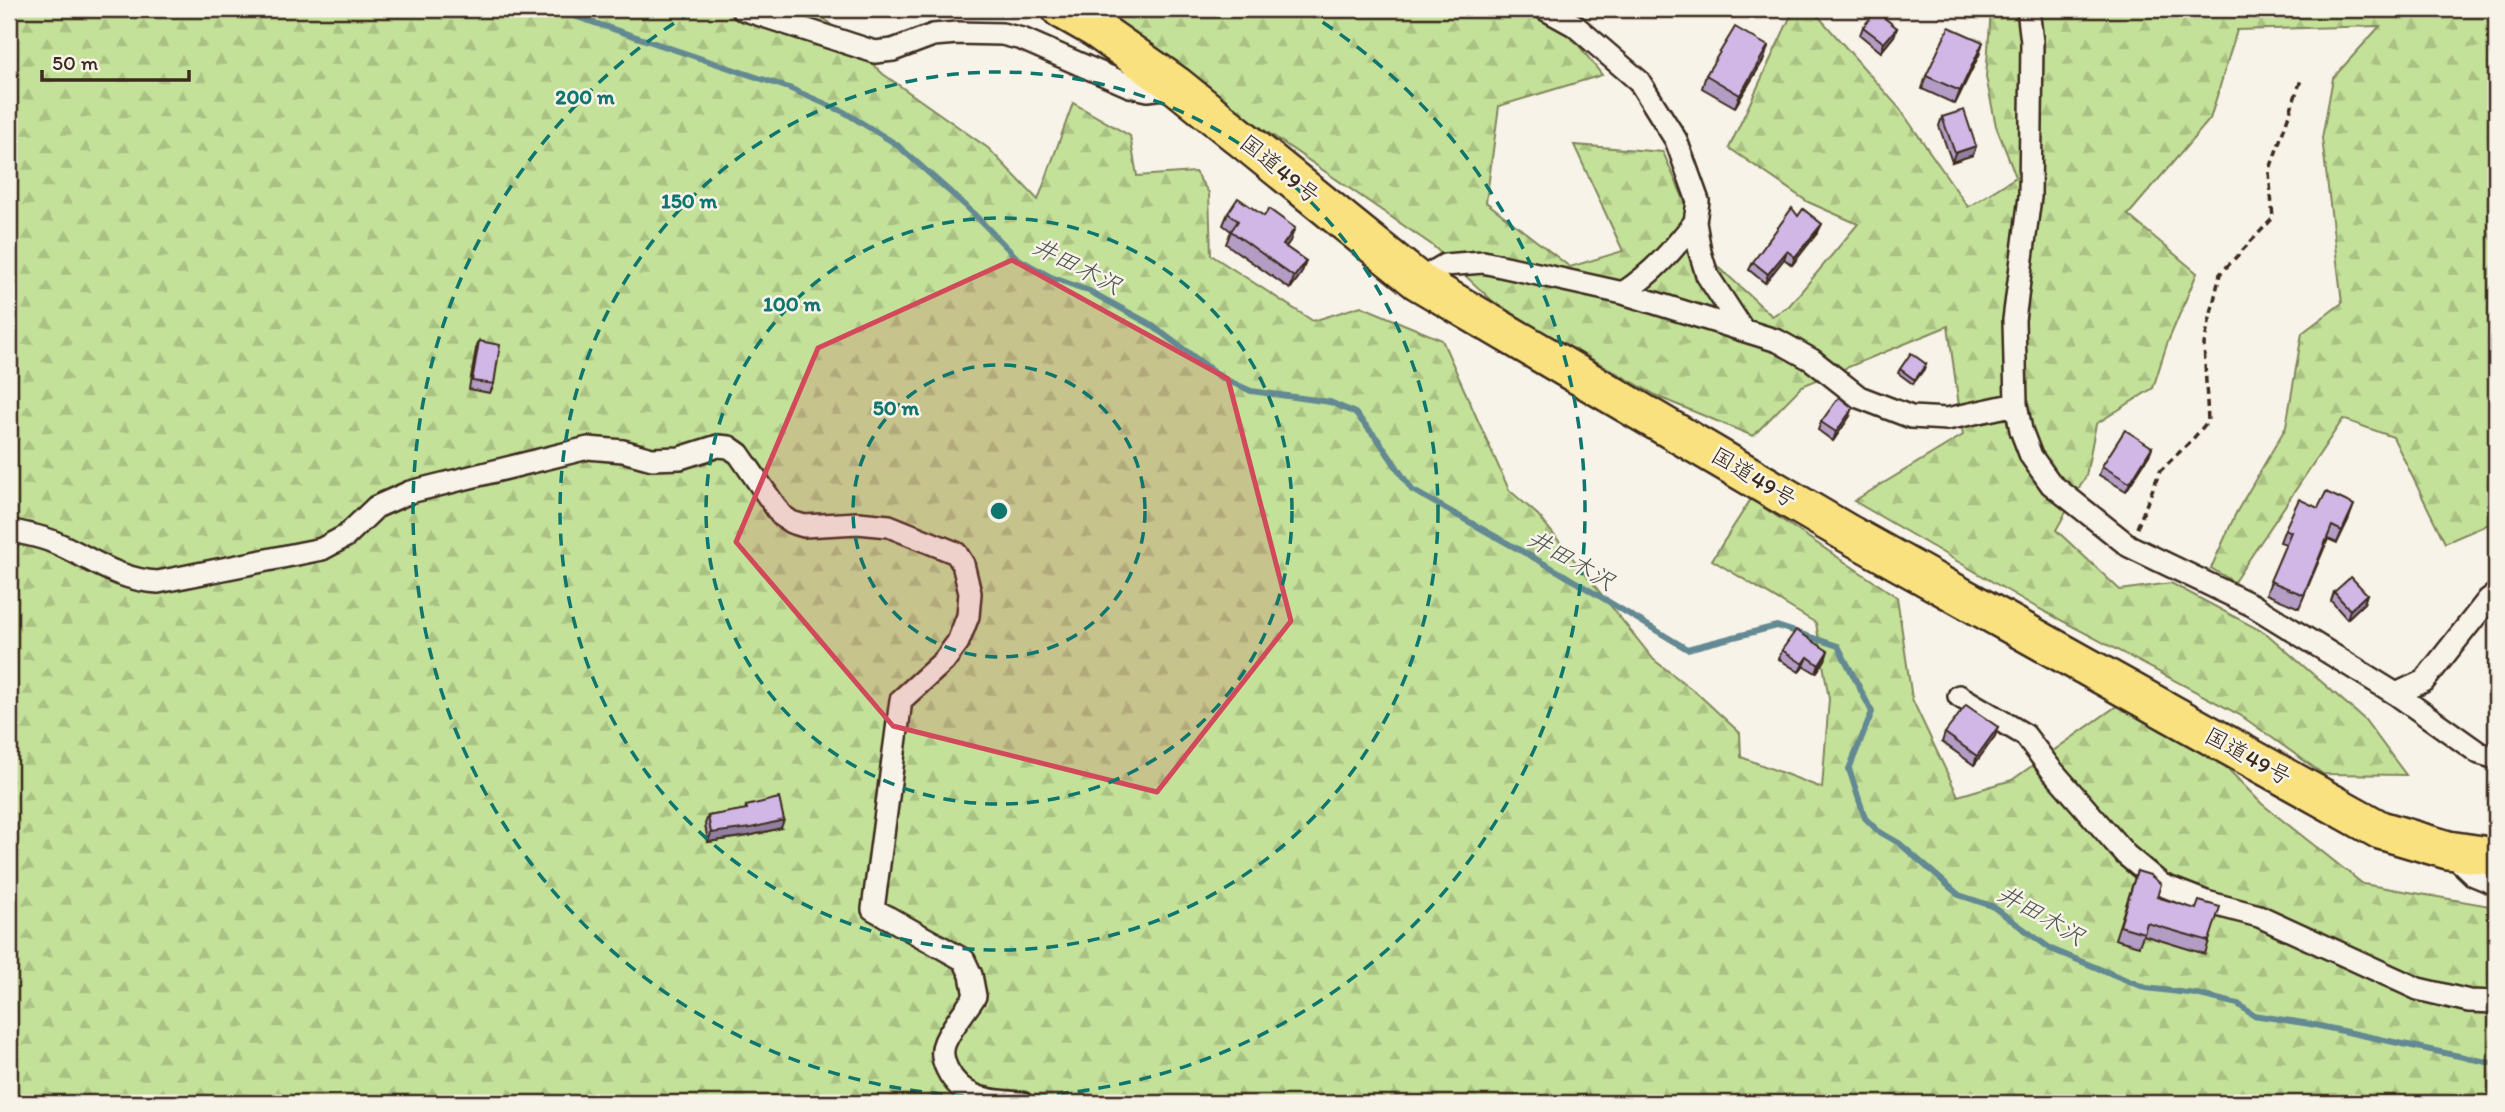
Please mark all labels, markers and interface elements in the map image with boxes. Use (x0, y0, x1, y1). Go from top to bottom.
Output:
scale bar (42, 38, 189, 82)
text: 50 m (52, 50, 99, 75)
text: 200 m (555, 84, 615, 109)
street label: 国道49号 (1234, 128, 1326, 210)
text: 150 m (661, 188, 717, 213)
water label: 井田木沢 (1028, 231, 1127, 301)
text: 100 m (763, 291, 821, 316)
text: 50 m (873, 395, 920, 420)
street label: 国道49号 (1706, 441, 1802, 513)
centre of rings (987, 499, 1011, 523)
water label: 井田木沢 (1522, 523, 1621, 597)
street label: 国道49号 (2200, 721, 2296, 791)
water label: 井田木沢 (1992, 878, 2091, 952)

